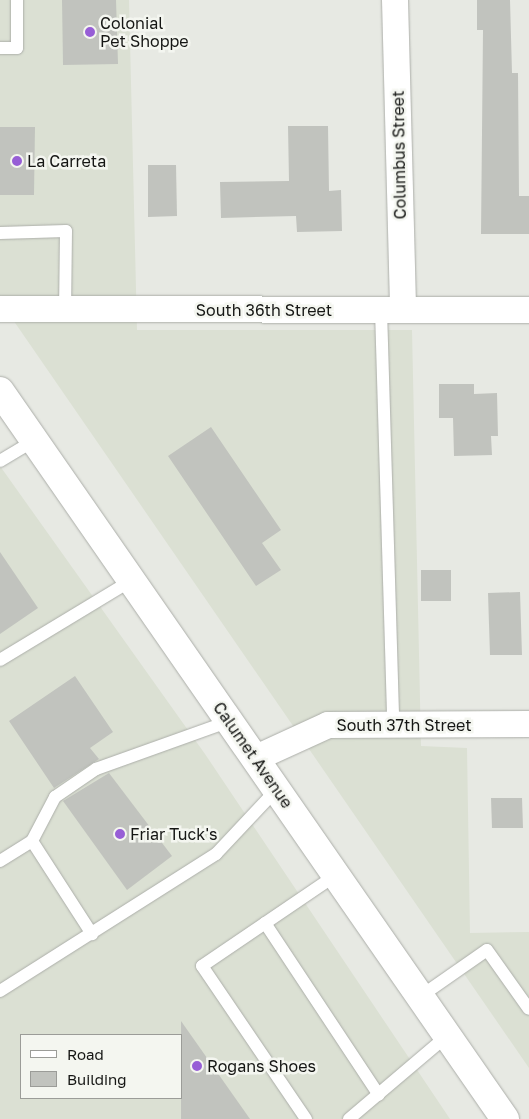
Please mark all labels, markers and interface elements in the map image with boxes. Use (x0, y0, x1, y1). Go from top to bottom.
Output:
place label: Colonial Pet Shoppe (100, 13, 189, 51)
marker: Colonial Pet Shoppe (84, 26, 96, 38)
street label: Columbus Street (388, 90, 410, 220)
place label: La Carreta (27, 151, 106, 171)
marker: La Carreta (11, 155, 23, 167)
street label: South 36th Street (196, 300, 332, 320)
street label: Calumet Avenue (209, 698, 297, 812)
street label: South 37th Street (336, 715, 472, 735)
place label: Friar Tuck's (130, 824, 218, 844)
marker: Friar Tuck's (114, 828, 126, 840)
legend (20, 1034, 182, 1099)
text: Road (67, 1045, 104, 1063)
place label: Rogans Shoes (207, 1056, 316, 1076)
marker: Rogans Shoes (191, 1060, 203, 1072)
text: Building (67, 1070, 127, 1088)

